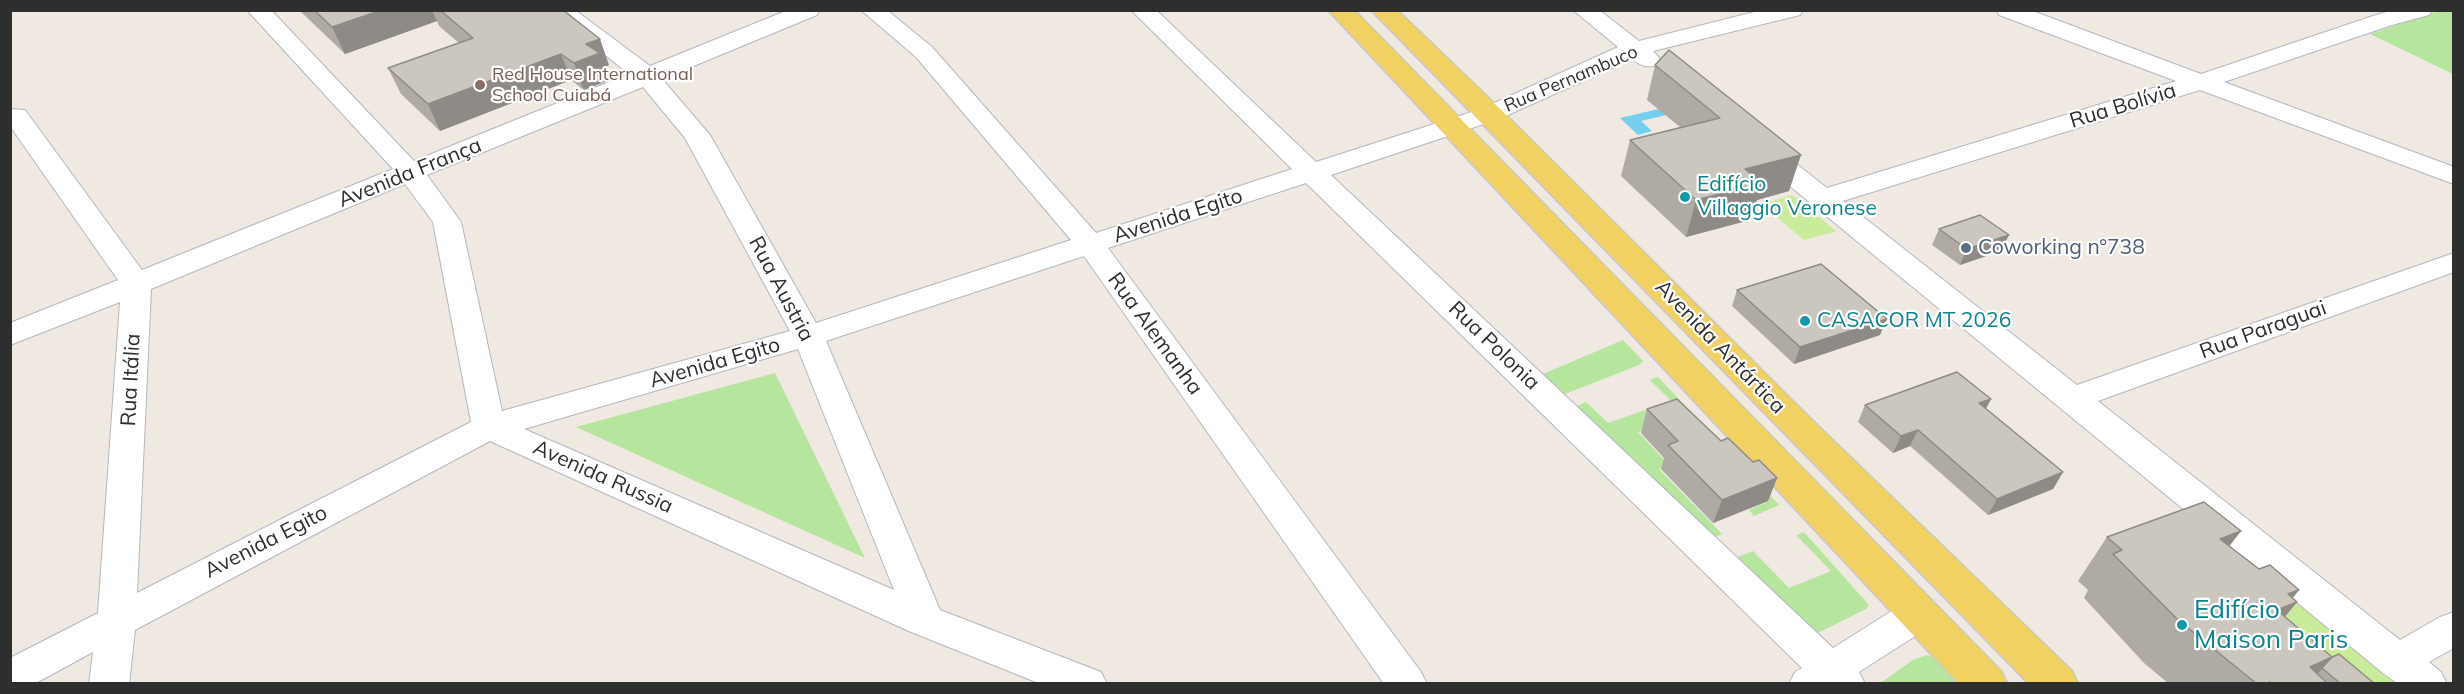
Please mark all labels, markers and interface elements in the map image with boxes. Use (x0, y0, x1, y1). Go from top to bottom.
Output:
street label: Rua Pernambuco (1501, 41, 1641, 117)
place label: Red House International School Cuiabá (492, 64, 693, 106)
marker: Red House International School Cuiabá (473, 78, 487, 92)
street label: Rua Bolívia (2067, 78, 2179, 134)
street label: Avenida França (335, 133, 485, 213)
place label: Edifício Villaggio Veronese (1697, 172, 1877, 222)
street label: Avenida Egito (1110, 183, 1246, 249)
marker: Edifício Villaggio Veronese (1678, 190, 1692, 204)
street label: Rua Austria (743, 232, 819, 346)
place label: Coworking n°738 (1978, 235, 2145, 261)
marker: Coworking n°738 (1959, 241, 1973, 255)
street label: Rua Alemanha (1102, 268, 1208, 400)
street label: Avenida Antártica (1650, 275, 1790, 419)
street label: Rua Paraguai (2196, 295, 2330, 365)
street label: Rua Polonia (1443, 296, 1545, 396)
place label: CASACOR MT 2026 (1817, 308, 2011, 334)
marker: CASACOR MT 2026 (1798, 314, 1812, 328)
street label: Avenida Egito (647, 332, 783, 394)
street label: Rua Itália (116, 333, 146, 427)
street label: Avenida Russia (529, 435, 677, 519)
street label: Avenida Egito (200, 500, 332, 584)
place label: Edifício Maison Paris (2194, 594, 2348, 656)
marker: Edifício Maison Paris (2175, 618, 2189, 632)

